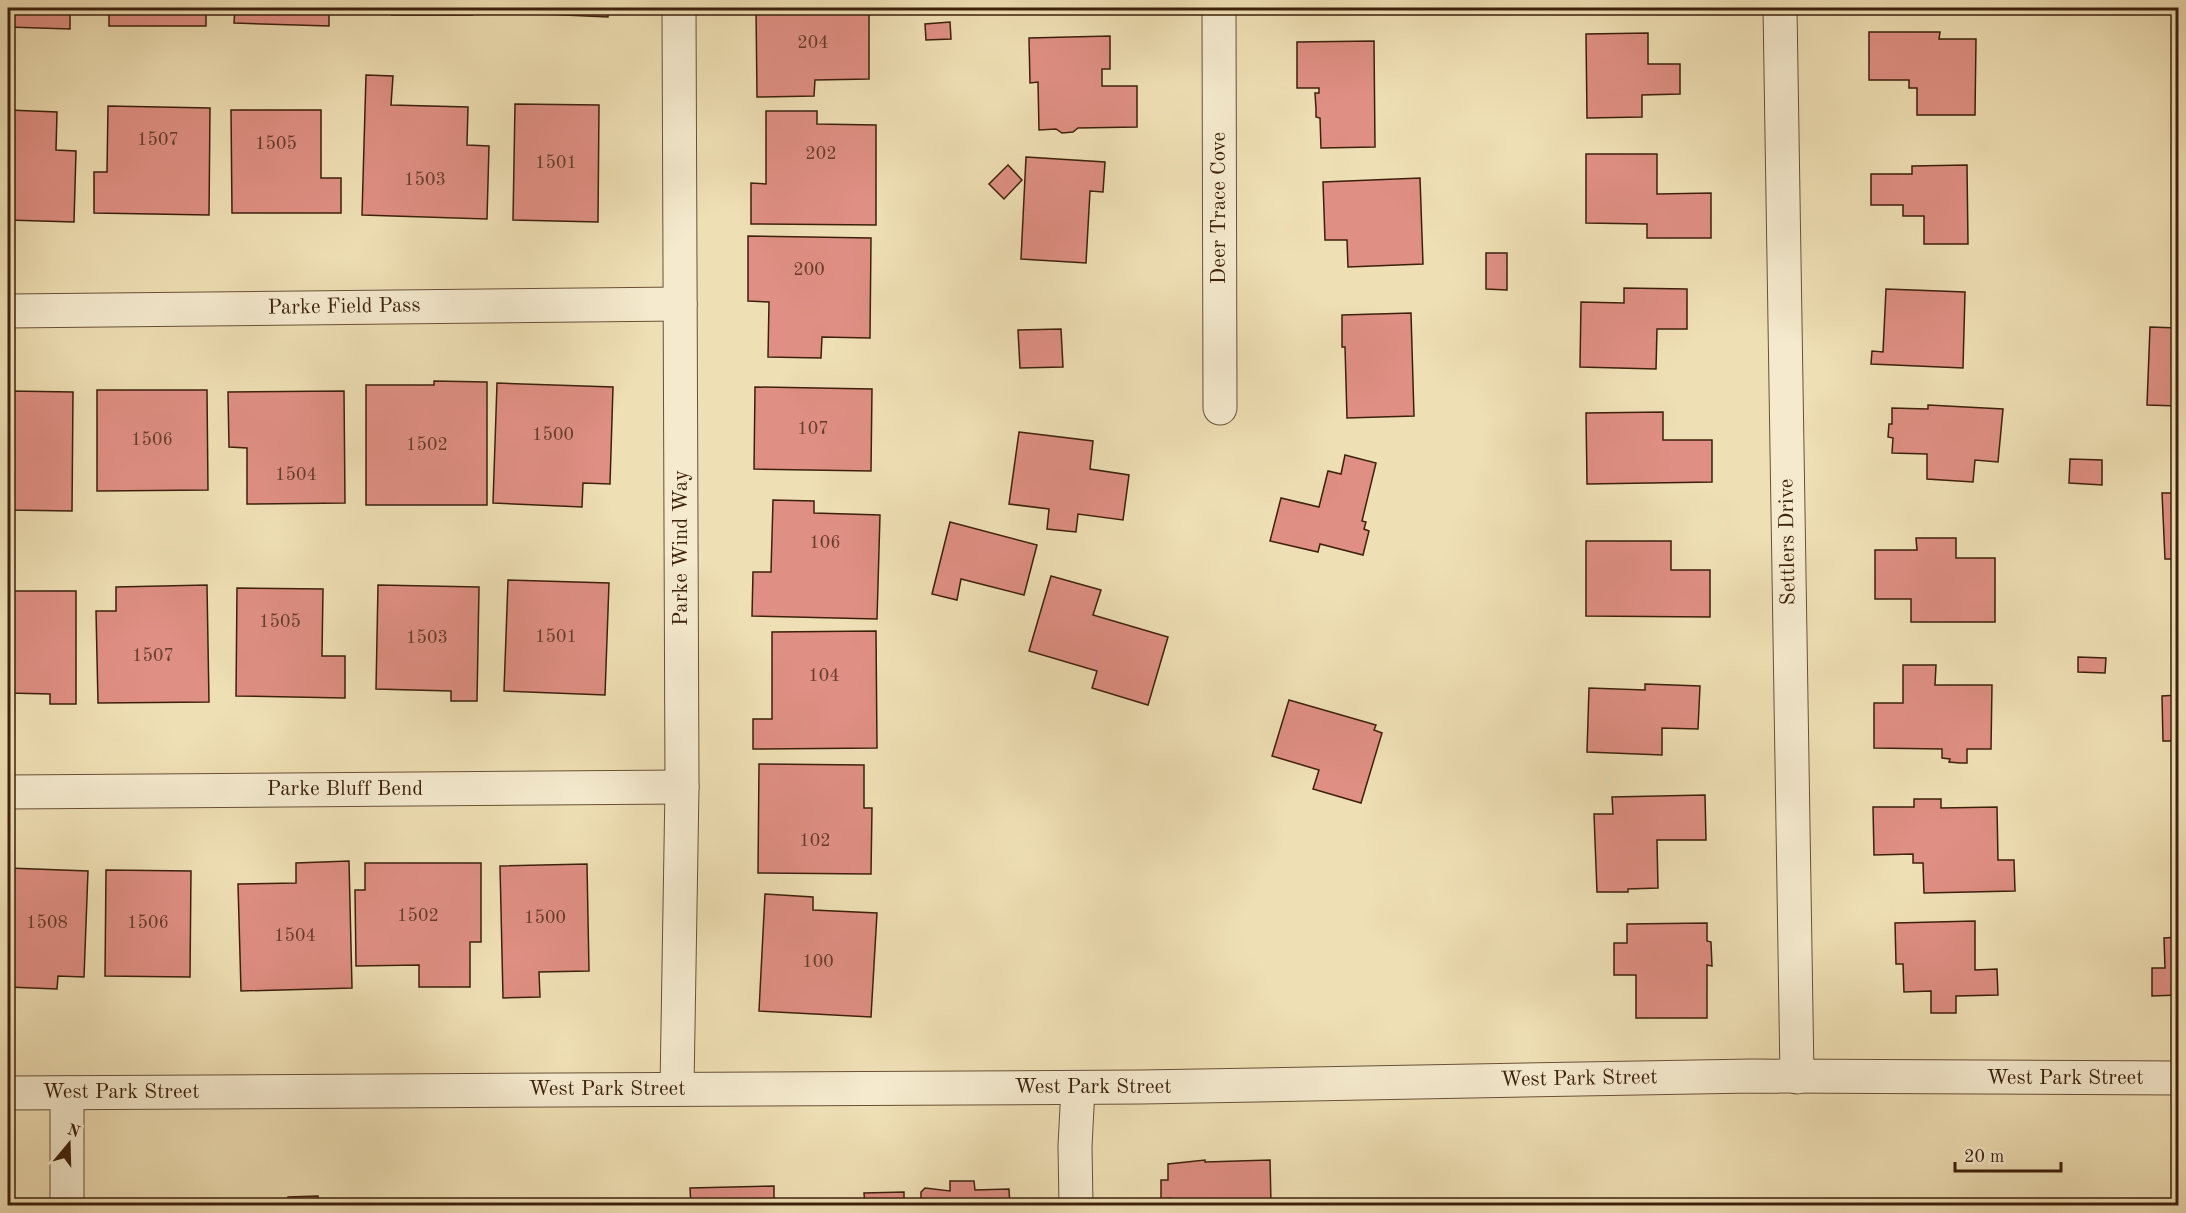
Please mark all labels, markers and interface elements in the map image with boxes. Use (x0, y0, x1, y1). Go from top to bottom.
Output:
house number: 204 (797, 34, 829, 52)
house number: 1507 (137, 131, 179, 149)
street label: Deer Trace Cove (1209, 132, 1230, 284)
house number: 1505 (255, 135, 297, 153)
house number: 202 (805, 145, 837, 163)
house number: 1501 (535, 154, 577, 172)
house number: 1503 (404, 171, 446, 189)
house number: 200 (793, 261, 825, 279)
street label: Parke Field Pass (267, 295, 421, 319)
house number: 107 (797, 420, 829, 438)
house number: 1500 (532, 426, 574, 444)
house number: 1506 (131, 431, 173, 449)
house number: 1502 (406, 436, 448, 454)
house number: 1504 (275, 466, 317, 484)
street label: Parke Wind Way (671, 470, 692, 626)
street label: Settlers Drive (1776, 478, 1800, 606)
house number: 106 (809, 534, 841, 552)
house number: 1505 (259, 613, 301, 631)
house number: 1501 (535, 628, 577, 646)
house number: 1503 (406, 629, 448, 647)
house number: 1507 (132, 647, 174, 665)
house number: 104 (808, 667, 840, 685)
street label: Parke Bluff Bend (267, 779, 423, 800)
house number: 102 (799, 832, 831, 850)
house number: 1502 (397, 907, 439, 925)
house number: 1500 (524, 909, 566, 927)
house number: 1508 (26, 914, 68, 932)
house number: 1506 (127, 914, 169, 932)
house number: 1504 (274, 927, 316, 945)
house number: 100 (802, 953, 834, 971)
street label: West Park Street (1500, 1067, 1658, 1091)
street label: West Park Street (1986, 1068, 2144, 1089)
street label: West Park Street (1014, 1077, 1172, 1098)
street label: West Park Street (528, 1079, 686, 1100)
street label: West Park Street (42, 1082, 200, 1103)
north arrow (39, 1114, 99, 1174)
text: N (65, 1122, 82, 1142)
scale bar (1955, 1135, 2062, 1173)
text: 20 m (1964, 1148, 2004, 1166)

